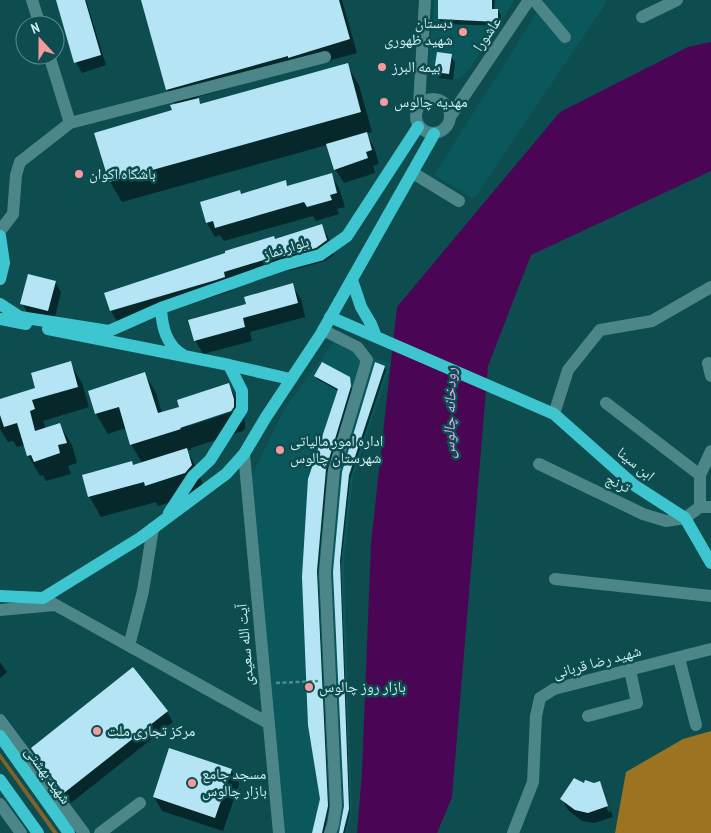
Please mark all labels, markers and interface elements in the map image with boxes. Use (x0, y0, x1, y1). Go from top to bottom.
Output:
street label: عاشورا (468, 12, 505, 55)
place label: دبستان شهید ظهوری (384, 13, 453, 50)
north arrow (15, 15, 65, 65)
text: N (29, 18, 42, 38)
marker: دبستان شهید ظهوری (457, 26, 469, 38)
place label: بیمه البرز (391, 57, 441, 76)
marker: بیمه البرز (376, 61, 388, 73)
place label: مهدیه چالوس (394, 92, 468, 112)
marker: مهدیه چالوس (378, 96, 390, 108)
place label: باشگاه اکوان (89, 164, 156, 184)
marker: باشگاه اکوان (73, 168, 85, 180)
street label: بلوار نماز (260, 232, 311, 264)
water label: رودخانه چالوس (438, 367, 461, 459)
place label: اداره امور مالیاتی شهرستان چالوس (290, 431, 383, 468)
street label: ابن سینا (613, 443, 659, 485)
marker: اداره امور مالیاتی شهرستان چالوس (274, 444, 286, 456)
street label: ترنج (602, 468, 634, 498)
street label: آیت الله سعیدی (231, 602, 259, 687)
street label: شهید رضا قربانی (551, 641, 643, 683)
place label: بازار روز چالوس (319, 677, 406, 697)
marker: بازار روز چالوس (303, 681, 315, 693)
place label: مرکز تجاری ملت (107, 721, 195, 741)
marker: مرکز تجاری ملت (91, 725, 103, 737)
street label: شهید بهشتی (20, 742, 76, 808)
place label: مسجد جامع بازار چالوس (202, 764, 267, 801)
marker: مسجد جامع بازار چالوس (186, 777, 198, 789)

